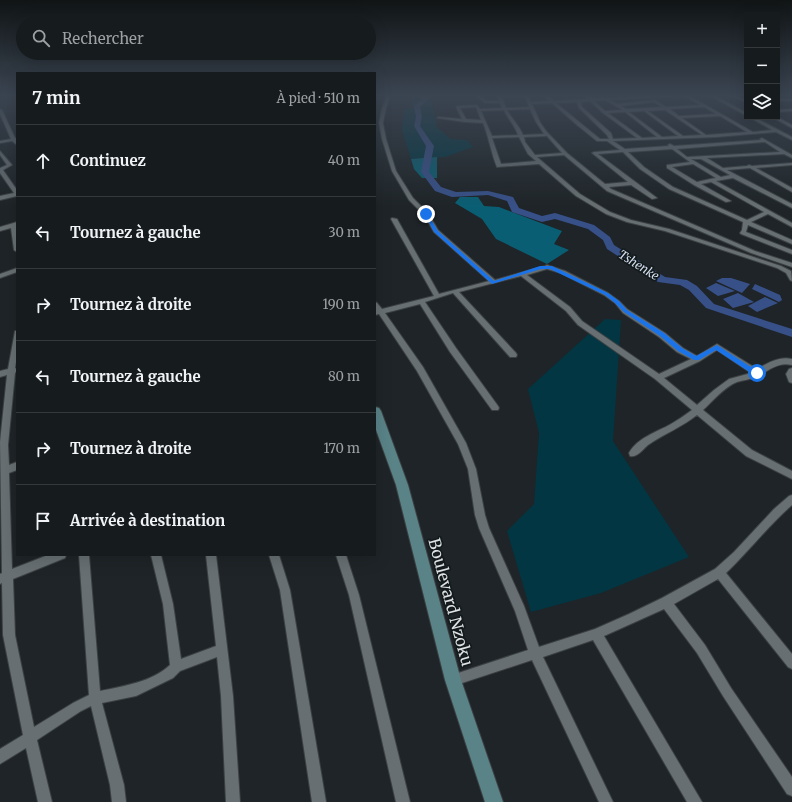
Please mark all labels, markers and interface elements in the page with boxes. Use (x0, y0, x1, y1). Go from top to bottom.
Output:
map controls (744, 12, 780, 120)
button: + (744, 12, 780, 48)
search box (16, 16, 376, 60)
icon: search (30, 27, 52, 49)
text: Rechercher (62, 29, 144, 48)
button: − (744, 48, 780, 84)
button: layers (744, 84, 780, 120)
text: 7 min (32, 87, 81, 109)
text: À pied · 510 m (277, 90, 360, 107)
icon: ahead (32, 150, 54, 172)
text: Continuez (70, 151, 146, 170)
text: 40 m (328, 152, 360, 169)
route end (417, 205, 435, 223)
icon: left (32, 222, 54, 244)
text: Tournez à gauche (70, 223, 201, 242)
text: 30 m (328, 224, 360, 241)
water label: Tshenke (616, 247, 662, 283)
icon: right (32, 294, 54, 316)
text: Tournez à droite (70, 295, 191, 314)
text: 190 m (323, 296, 360, 313)
route start (748, 364, 766, 382)
icon: left (32, 366, 54, 388)
text: Tournez à gauche (70, 367, 201, 386)
text: 80 m (328, 368, 360, 385)
icon: right (32, 438, 54, 460)
text: Tournez à droite (70, 439, 191, 458)
text: 170 m (323, 440, 360, 457)
icon: arrive (32, 510, 54, 532)
text: Arrivée à destination (70, 511, 225, 530)
street label: Boulevard Nzoku (424, 536, 478, 668)

